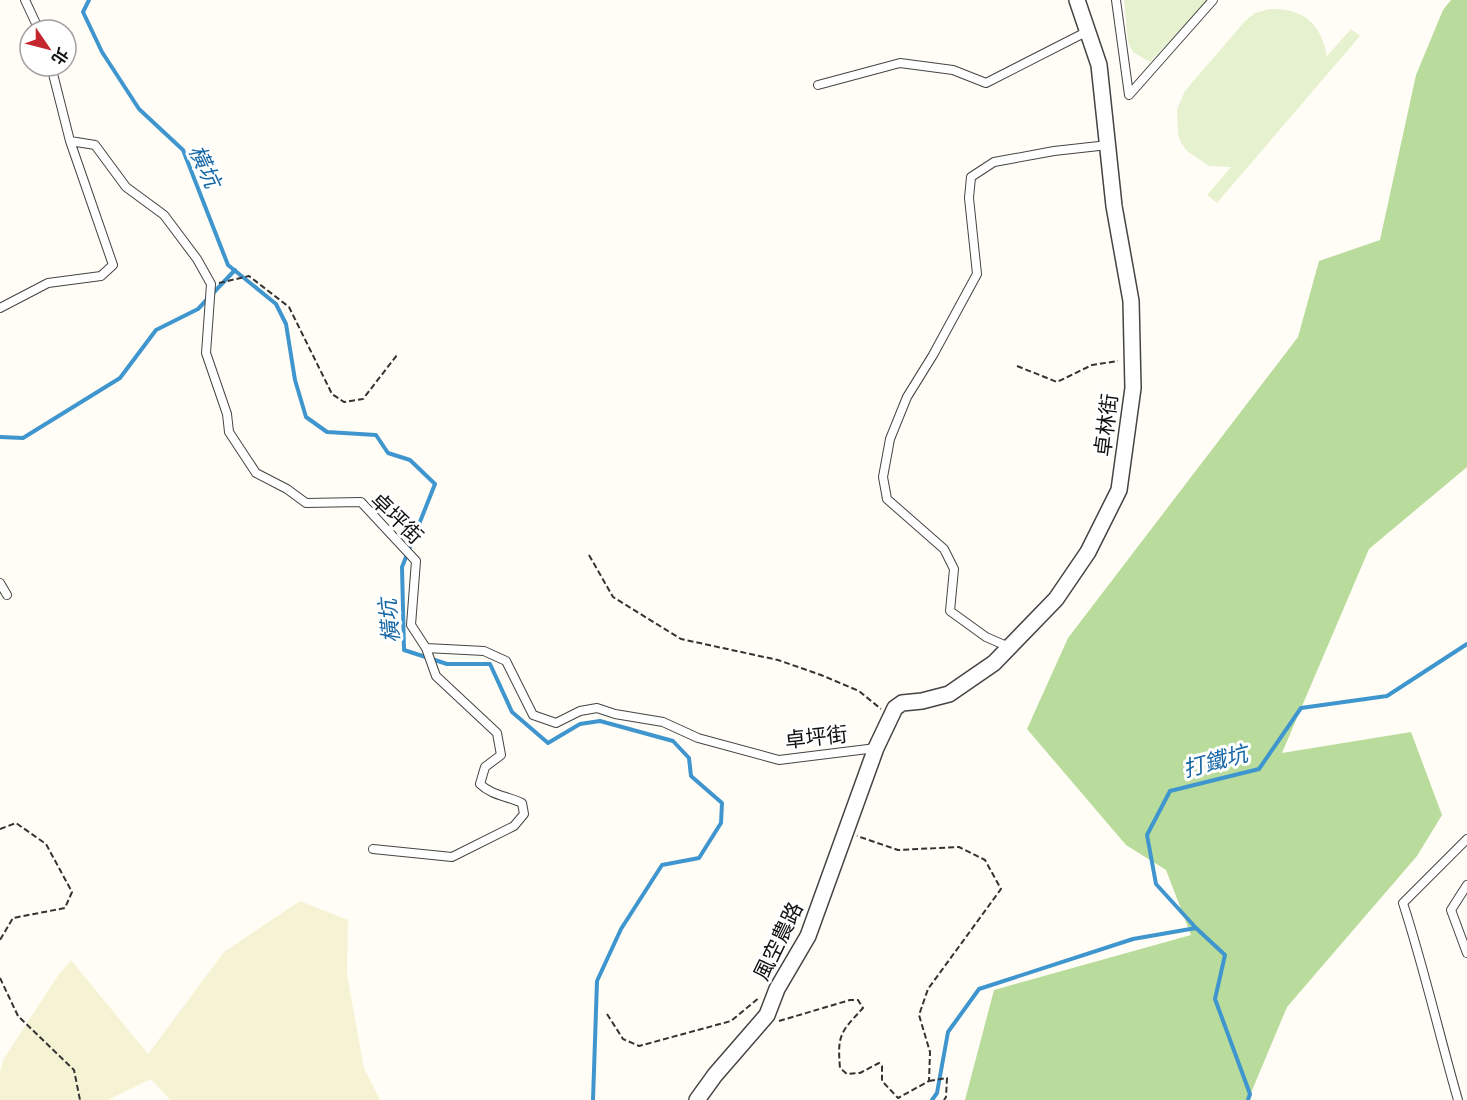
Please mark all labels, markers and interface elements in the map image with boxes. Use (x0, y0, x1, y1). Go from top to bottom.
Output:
north arrow (18, 18, 78, 78)
text: 北 (48, 44, 73, 69)
water label: 橫坑 (183, 140, 228, 195)
street label: 卓林街 (1089, 392, 1123, 458)
street label: 卓坪街 (365, 486, 429, 550)
water label: 橫坑 (373, 595, 405, 644)
street label: 卓坪街 (783, 720, 849, 754)
water label: 打鐵坑 (1179, 738, 1253, 783)
street label: 風空農路 (747, 897, 809, 985)

